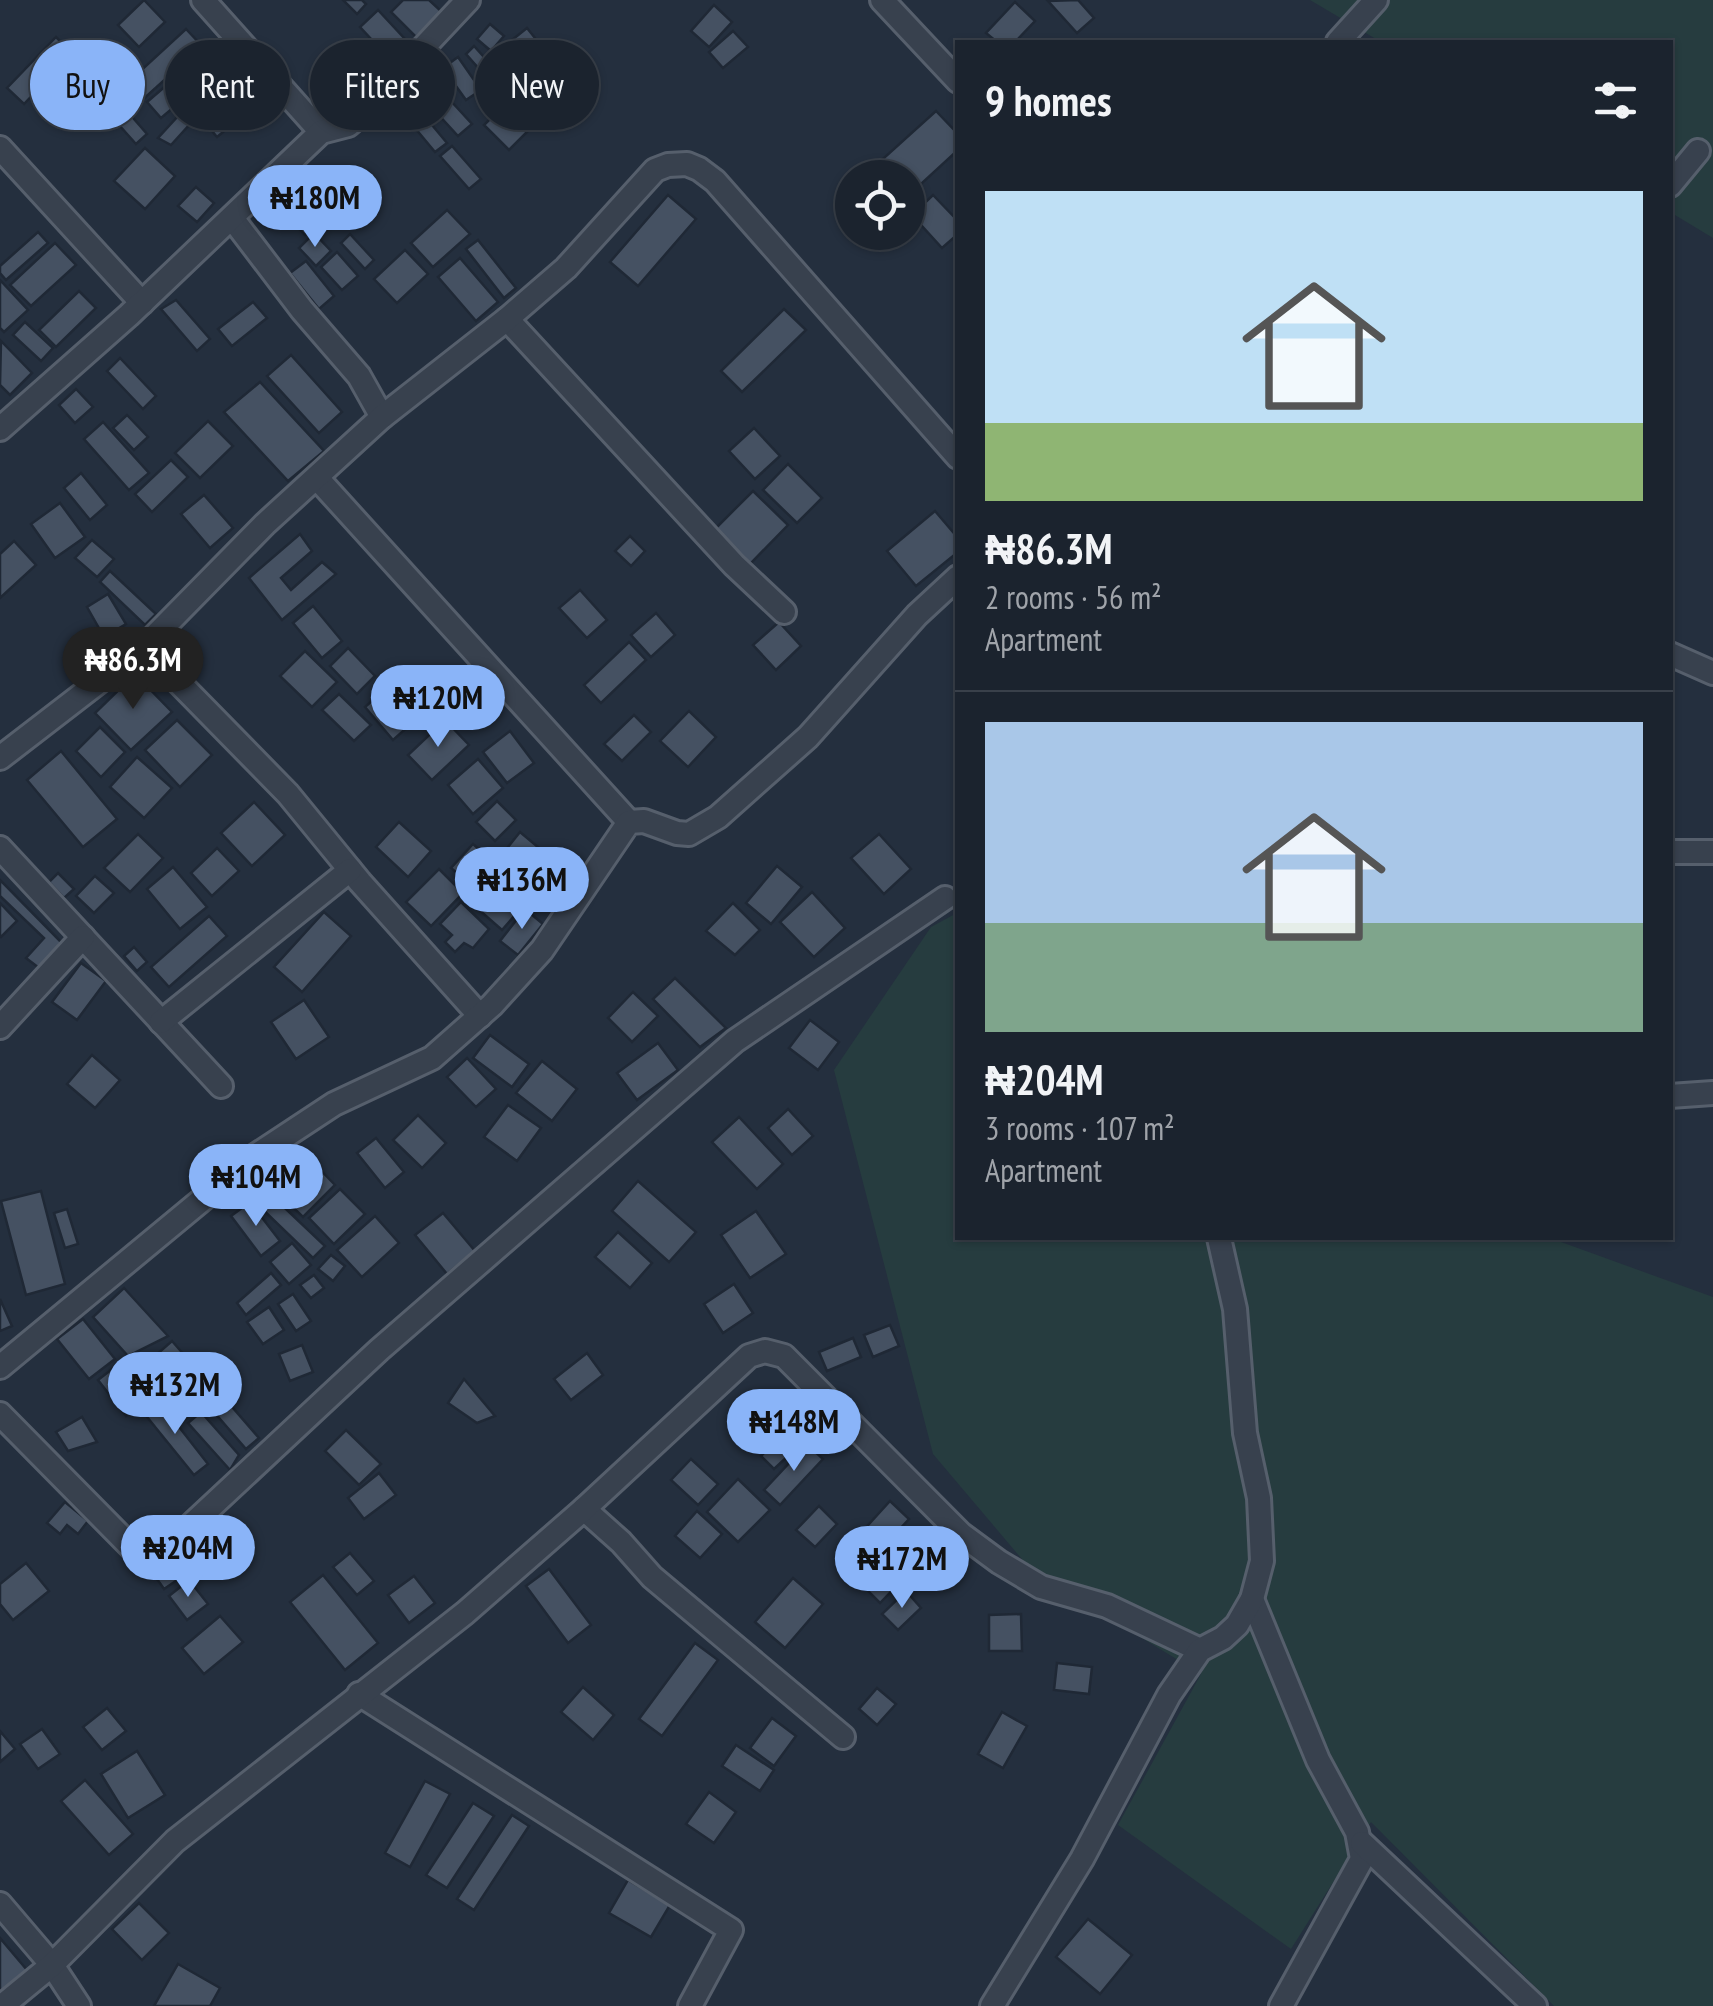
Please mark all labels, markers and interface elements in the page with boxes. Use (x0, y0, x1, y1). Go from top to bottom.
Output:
chip: Buy (30, 40, 145, 130)
chip: Rent (165, 40, 290, 130)
chip: Filters (310, 40, 455, 130)
chip: New (475, 40, 599, 130)
text: 9 homes (985, 73, 1112, 128)
icon: filters (1588, 73, 1643, 128)
map controls (835, 160, 925, 250)
button: locate (835, 160, 925, 250)
pin: ₦180M (245, 165, 385, 250)
text: ₦180M (270, 176, 360, 218)
icon: home (1224, 256, 1404, 436)
text: ₦86.3M (985, 521, 1112, 576)
text: 2 rooms · 56 m² (985, 576, 1162, 618)
text: Apartment (985, 618, 1102, 660)
pin: ₦86.3M (52, 627, 214, 712)
text: ₦86.3M (84, 638, 182, 680)
pin: ₦120M (368, 665, 508, 750)
text: ₦120M (393, 676, 483, 718)
icon: home (1224, 787, 1404, 967)
pin: ₦136M (452, 847, 592, 932)
text: ₦136M (477, 858, 567, 900)
text: ₦204M (985, 1052, 1103, 1107)
text: 3 rooms · 107 m² (985, 1107, 1175, 1149)
pin: ₦104M (186, 1144, 326, 1229)
text: Apartment (985, 1149, 1102, 1191)
text: ₦104M (211, 1155, 301, 1197)
pin: ₦132M (105, 1352, 245, 1437)
text: ₦132M (130, 1363, 220, 1405)
pin: ₦148M (724, 1389, 864, 1474)
text: ₦148M (749, 1400, 839, 1442)
pin: ₦204M (118, 1515, 258, 1600)
text: ₦204M (143, 1526, 233, 1568)
pin: ₦172M (832, 1526, 972, 1611)
text: ₦172M (857, 1537, 947, 1579)

